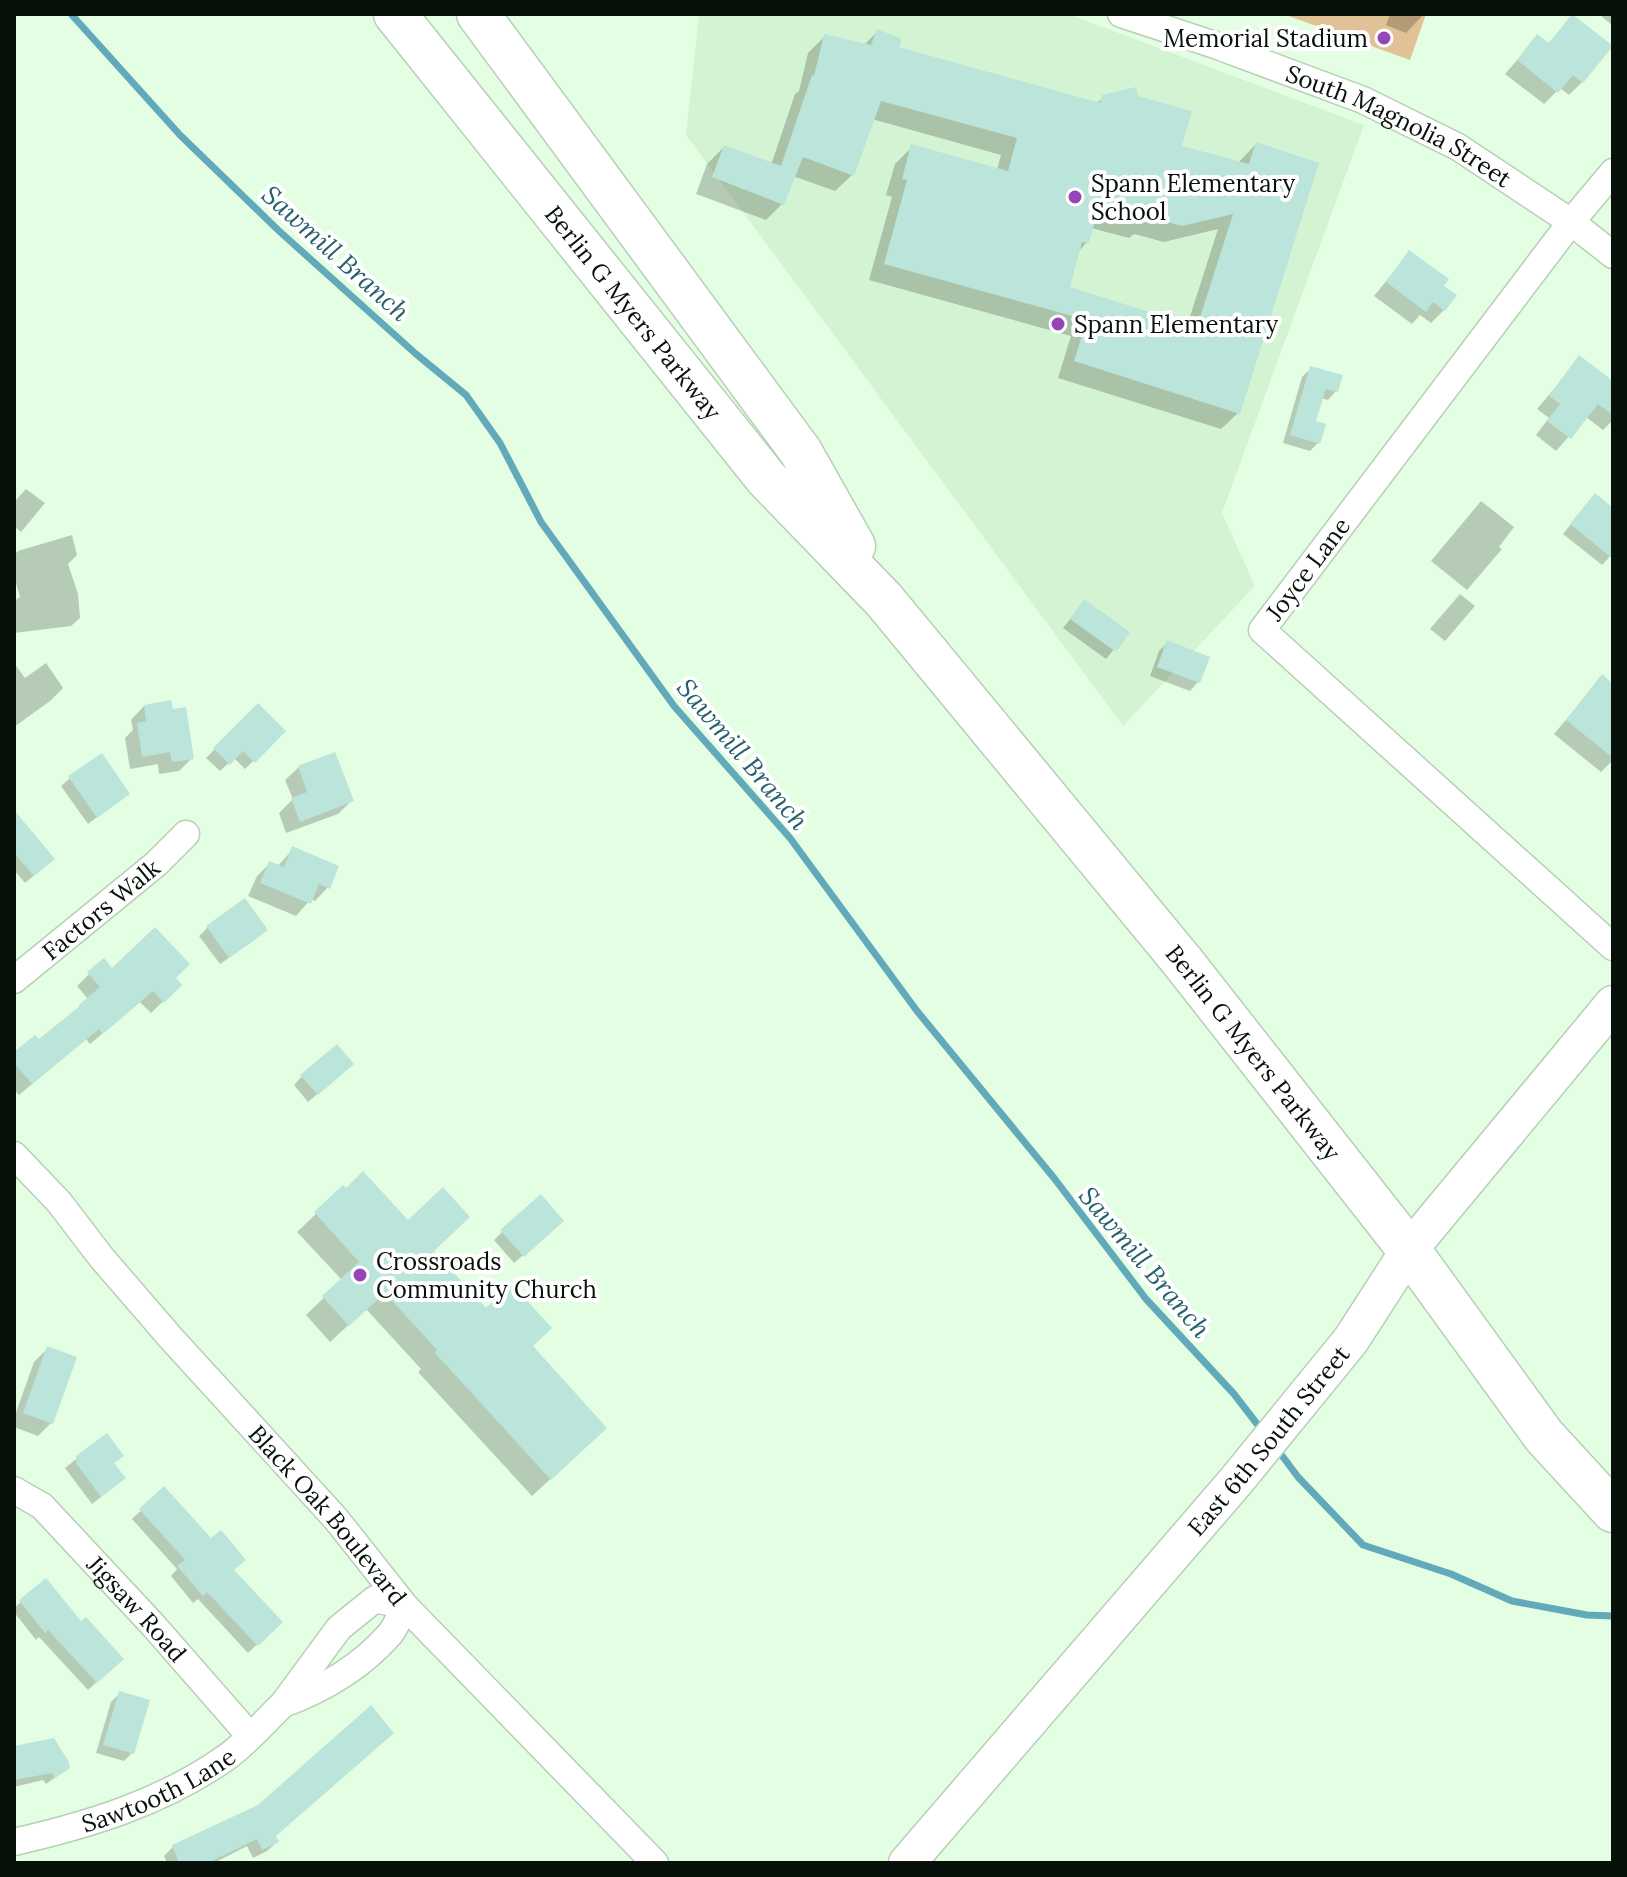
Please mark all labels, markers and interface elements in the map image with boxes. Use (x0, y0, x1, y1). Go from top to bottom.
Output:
place label: Memorial Stadium (1163, 23, 1368, 54)
marker: Memorial Stadium (1375, 29, 1393, 47)
street label: South Magnolia Street (1282, 57, 1518, 194)
place label: Spann Elementary School (1091, 168, 1295, 227)
water label: Sawmill Branch (255, 178, 417, 328)
marker: Spann Elementary School (1066, 188, 1084, 206)
street label: Berlin G Myers Parkway (538, 199, 729, 426)
place label: Spann Elementary (1074, 309, 1278, 340)
marker: Spann Elementary (1049, 315, 1067, 333)
street label: Joyce Lane (1258, 511, 1357, 628)
water label: Sawmill Branch (670, 672, 816, 837)
street label: Factors Walk (35, 852, 166, 966)
street label: Berlin G Myers Parkway (1159, 938, 1348, 1167)
water label: Sawmill Branch (1072, 1180, 1218, 1345)
place label: Crossroads Community Church (376, 1246, 597, 1305)
marker: Crossroads Community Church (351, 1266, 369, 1284)
street label: East 6th South Street (1180, 1338, 1356, 1542)
street label: Black Oak Boulevard (242, 1418, 414, 1611)
street label: Jigsaw Road (80, 1548, 193, 1668)
street label: Sawtooth Lane (78, 1741, 241, 1839)

